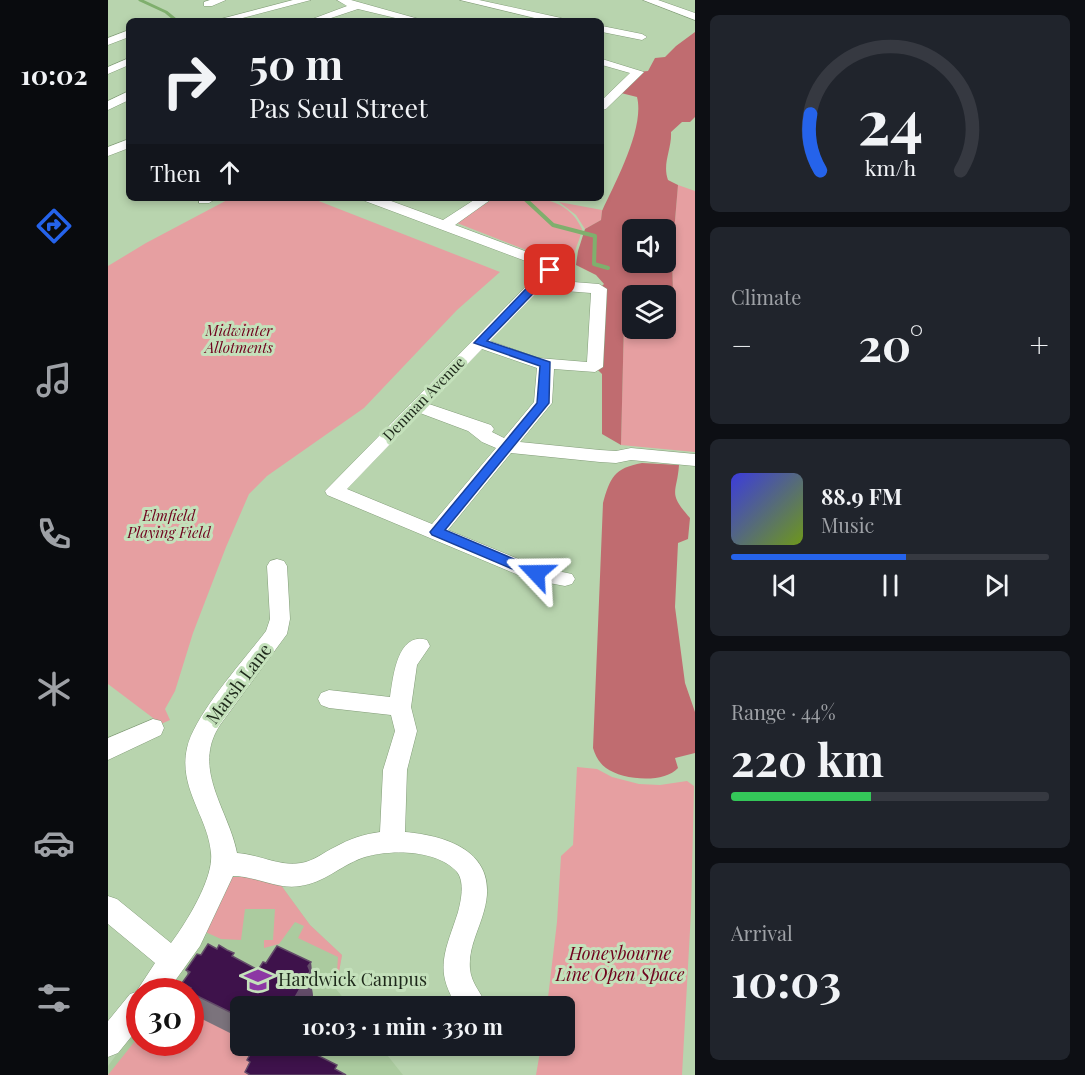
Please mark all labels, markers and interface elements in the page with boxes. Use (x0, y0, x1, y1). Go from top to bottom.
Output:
text: 50 m (249, 35, 343, 91)
icon: right (150, 42, 228, 120)
text: 10:02 (20, 56, 88, 92)
text: 24 (857, 77, 923, 161)
text: Pas Seul Street (249, 89, 428, 125)
text: km/h (864, 153, 916, 181)
icon: ahead (213, 156, 246, 189)
text: Then (150, 158, 201, 188)
icon: directions (33, 205, 75, 247)
map controls (622, 219, 676, 339)
button: sound (622, 219, 676, 273)
pin (524, 244, 575, 295)
icon: arrive (533, 253, 566, 286)
text: Climate (731, 283, 801, 310)
button: layers (622, 285, 676, 339)
text: 20° (859, 313, 923, 373)
park label: Midwinter Allotments (203, 320, 273, 357)
text: − (731, 322, 752, 366)
text: + (1030, 322, 1049, 366)
street label: Denman Avenue (378, 352, 469, 445)
icon: music (33, 359, 75, 401)
text: 88.9 FM (821, 481, 902, 511)
park label: Elmfield Playing Field (126, 505, 212, 542)
text: Music (821, 511, 874, 538)
icon: phone (33, 513, 75, 555)
position arrow (504, 541, 568, 605)
icon: previous (768, 569, 801, 602)
icon: pause (874, 569, 907, 602)
icon: next (980, 569, 1013, 602)
street label: Marsh Lane (200, 638, 276, 729)
icon: climate (33, 668, 75, 710)
text: Range · 44% (731, 698, 836, 725)
text: 220 km (731, 728, 884, 788)
icon: car (33, 822, 75, 864)
text: Arrival (731, 919, 793, 946)
park label: Honeybourne Line Open Space (554, 941, 685, 986)
text: 10:03 (731, 949, 841, 1009)
school or university icon: Hardwick Campus (243, 965, 273, 995)
place label: Hardwick Campus (278, 967, 427, 991)
icon: filters (33, 977, 75, 1019)
speed limit sign: 30 (126, 978, 204, 1056)
text: 10:03 · 1 min · 330 m (302, 1011, 503, 1041)

